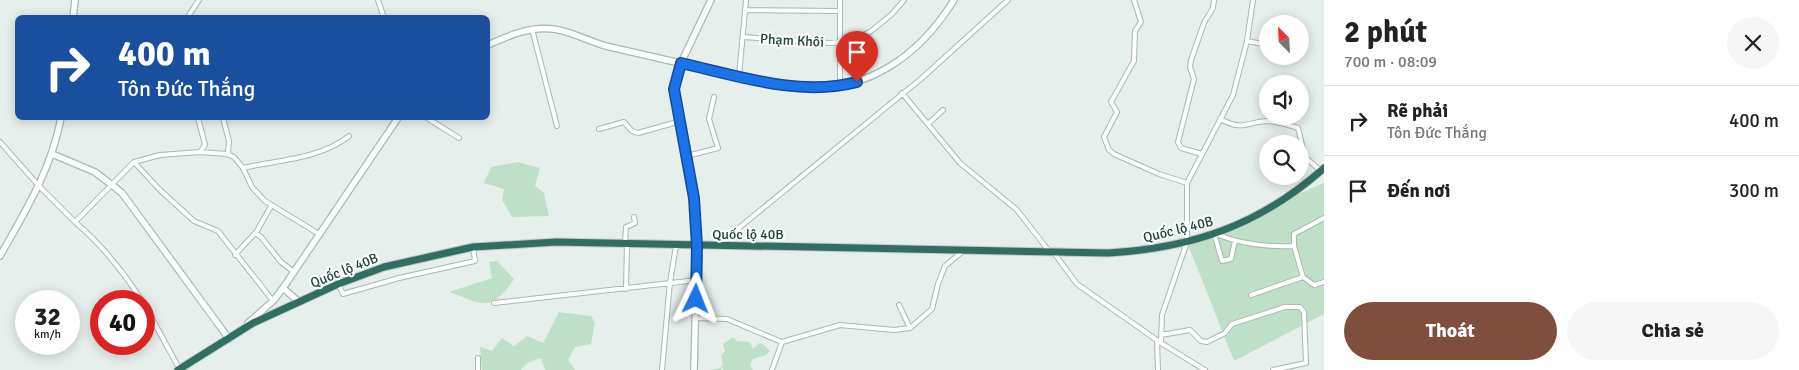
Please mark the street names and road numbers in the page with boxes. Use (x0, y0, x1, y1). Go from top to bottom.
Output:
street label: Phạm Khôi (760, 30, 824, 51)
street label: Quốc lộ 40B (1141, 213, 1215, 246)
street label: Quốc lộ 40B (712, 226, 784, 243)
street label: Quốc lộ 40B (308, 249, 381, 292)

